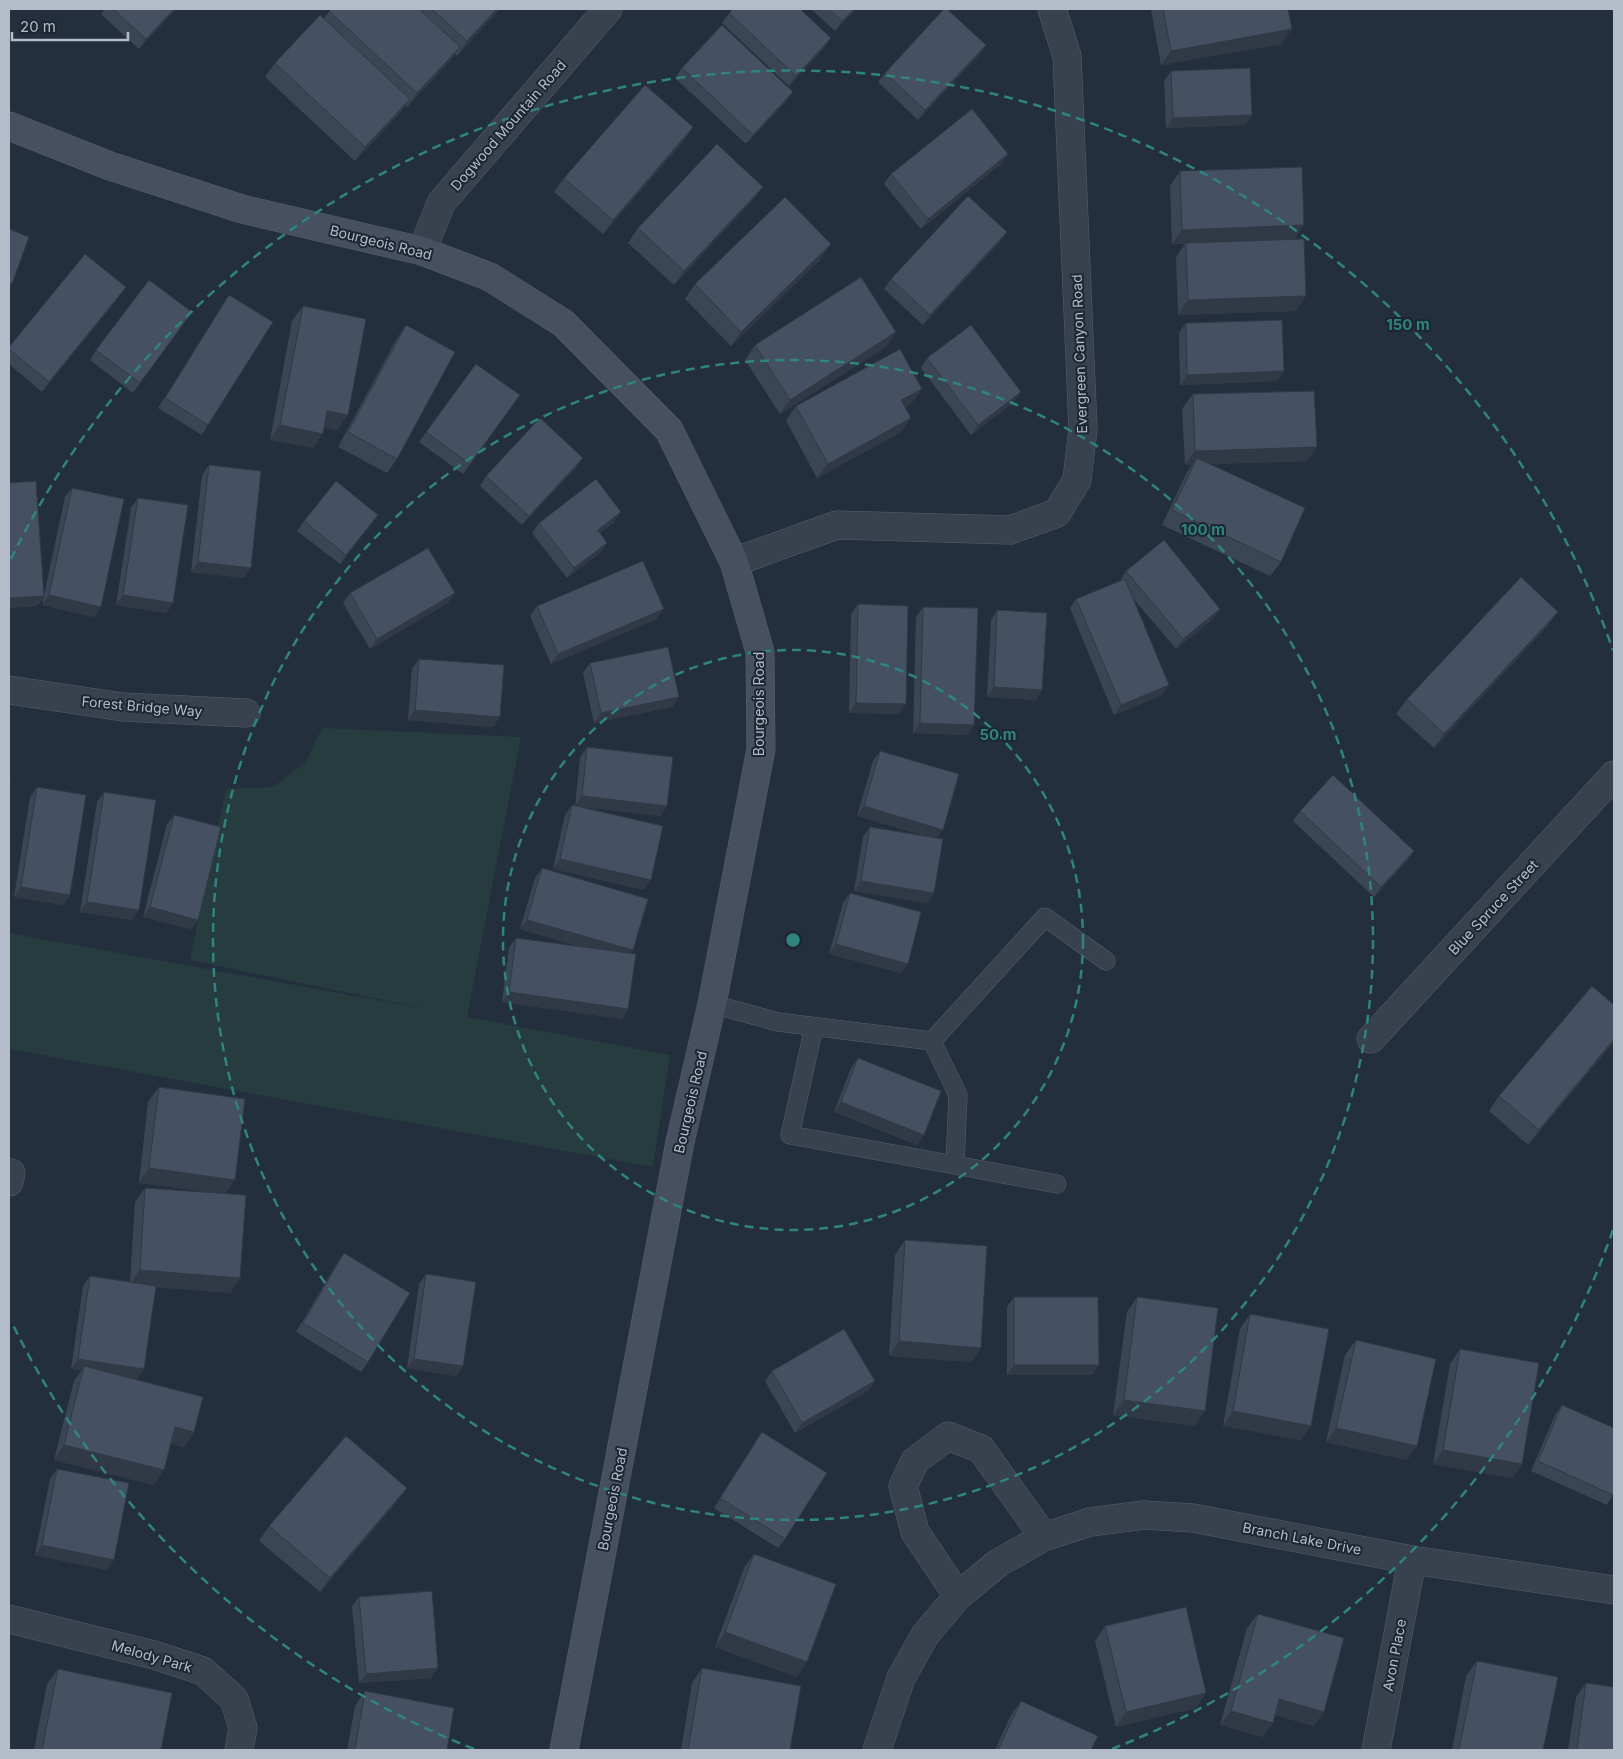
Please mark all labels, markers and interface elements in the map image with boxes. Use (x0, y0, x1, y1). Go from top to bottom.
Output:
scale bar (12, 10, 129, 42)
text: 20 m (20, 17, 56, 36)
street label: Dogwood Mountain Road (447, 56, 569, 194)
street label: Bourgeois Road (328, 221, 434, 263)
street label: Evergreen Canyon Road (1068, 274, 1090, 434)
text: 150 m (1386, 315, 1430, 334)
text: 100 m (1181, 520, 1225, 539)
street label: Bourgeois Road (750, 652, 767, 756)
street label: Forest Bridge Way (81, 692, 203, 720)
text: 50 m (980, 725, 1016, 744)
street label: Blue Spruce Street (1445, 856, 1542, 958)
centre of rings (784, 931, 802, 949)
street label: Bourgeois Road (670, 1049, 710, 1155)
street label: Bourgeois Road (594, 1446, 630, 1552)
street label: Branch Lake Drive (1241, 1518, 1363, 1558)
street label: Avon Place (1379, 1617, 1409, 1693)
street label: Melody Park (110, 1636, 195, 1676)

